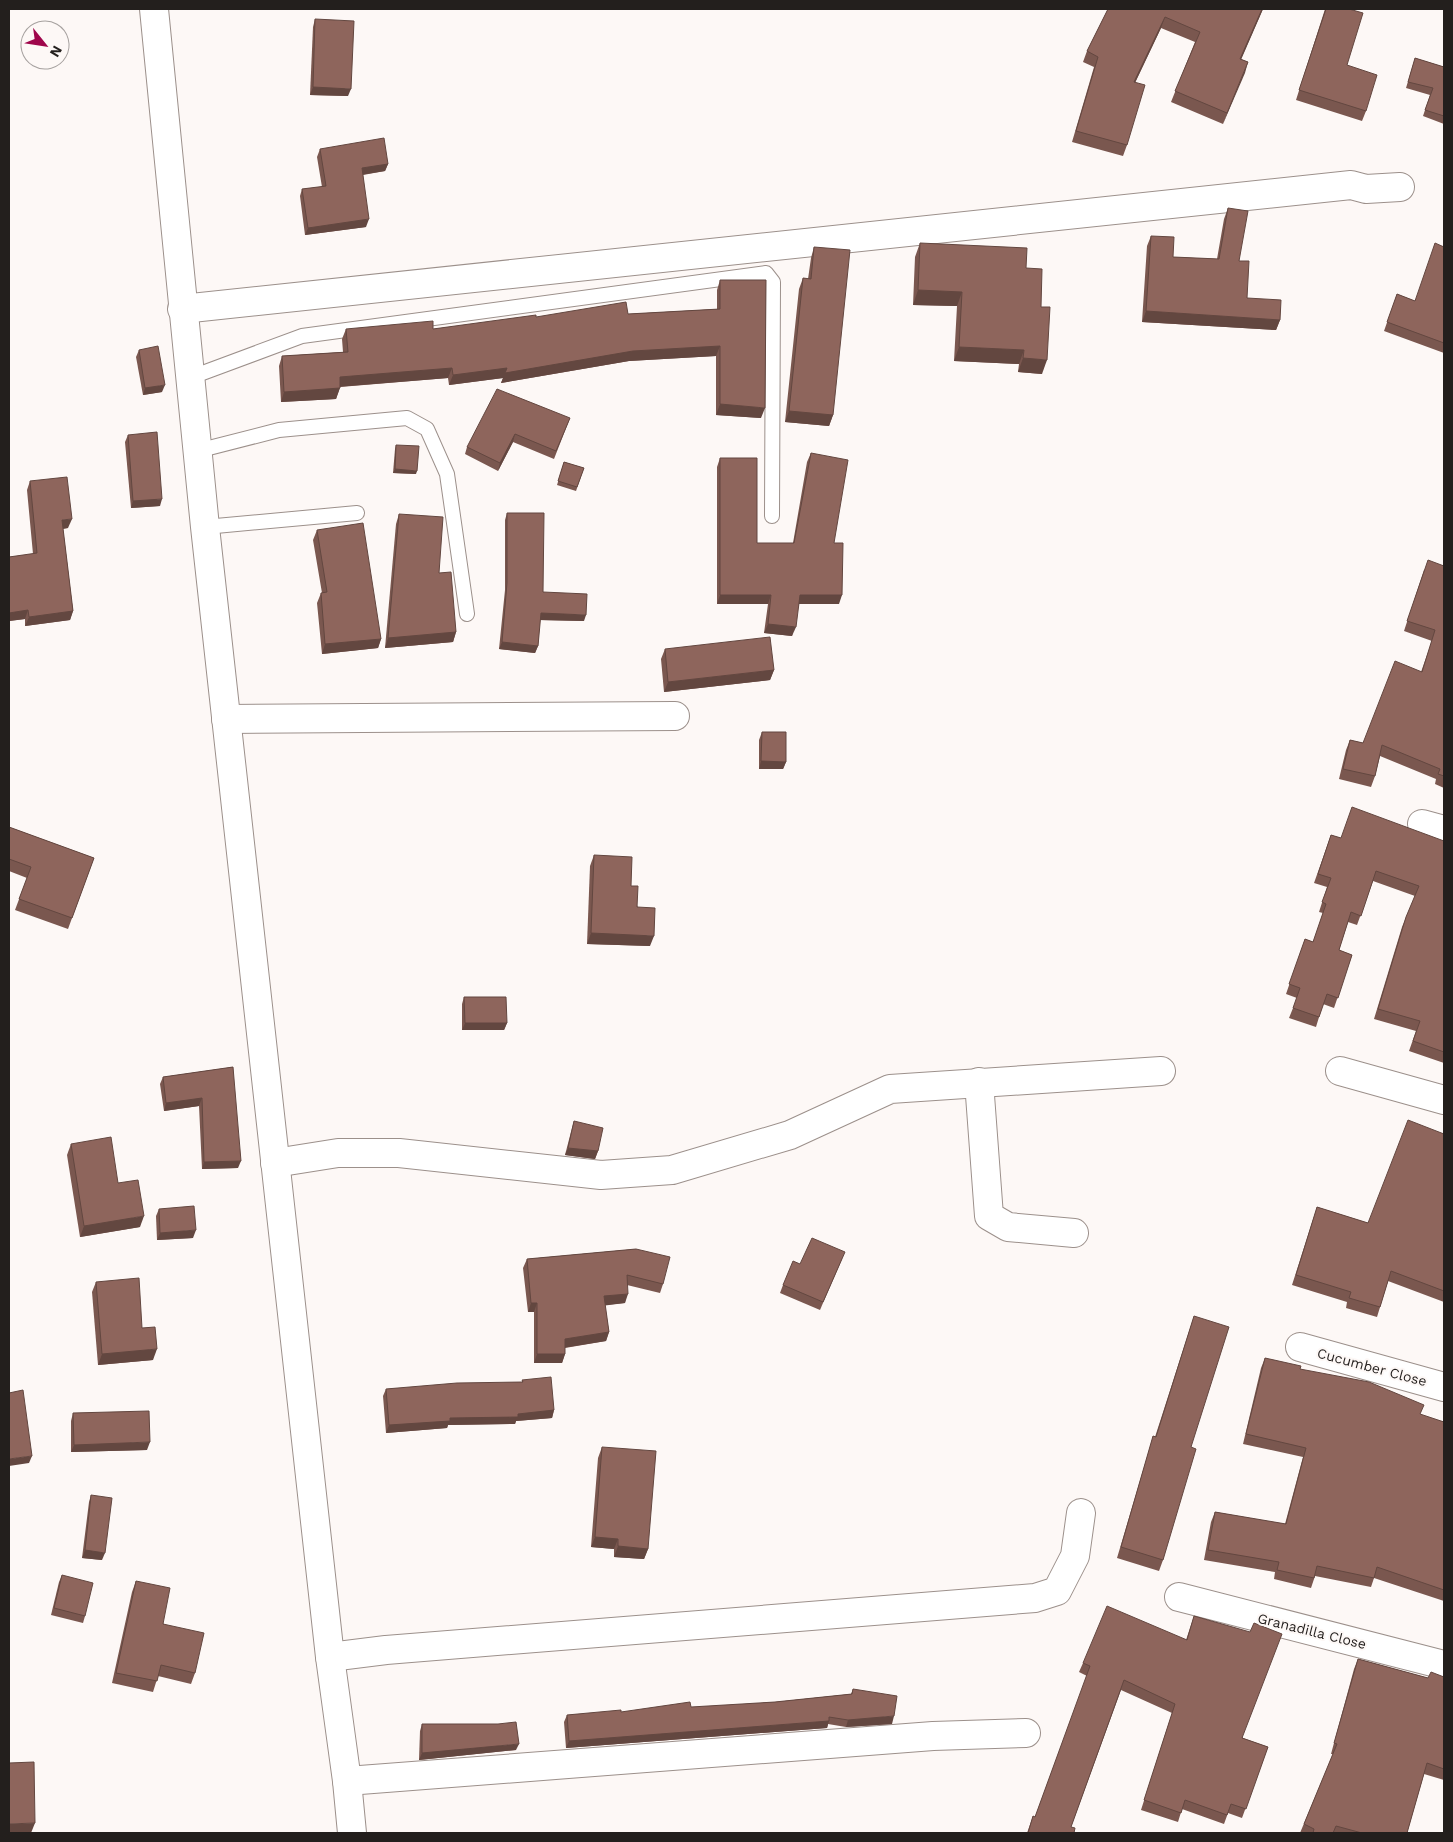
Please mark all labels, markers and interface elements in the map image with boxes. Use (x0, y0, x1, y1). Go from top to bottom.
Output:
north arrow (20, 20, 70, 70)
text: N (47, 43, 66, 60)
street label: Cucumber Close (1315, 1345, 1429, 1389)
street label: Granadilla Close (1256, 1610, 1368, 1652)

